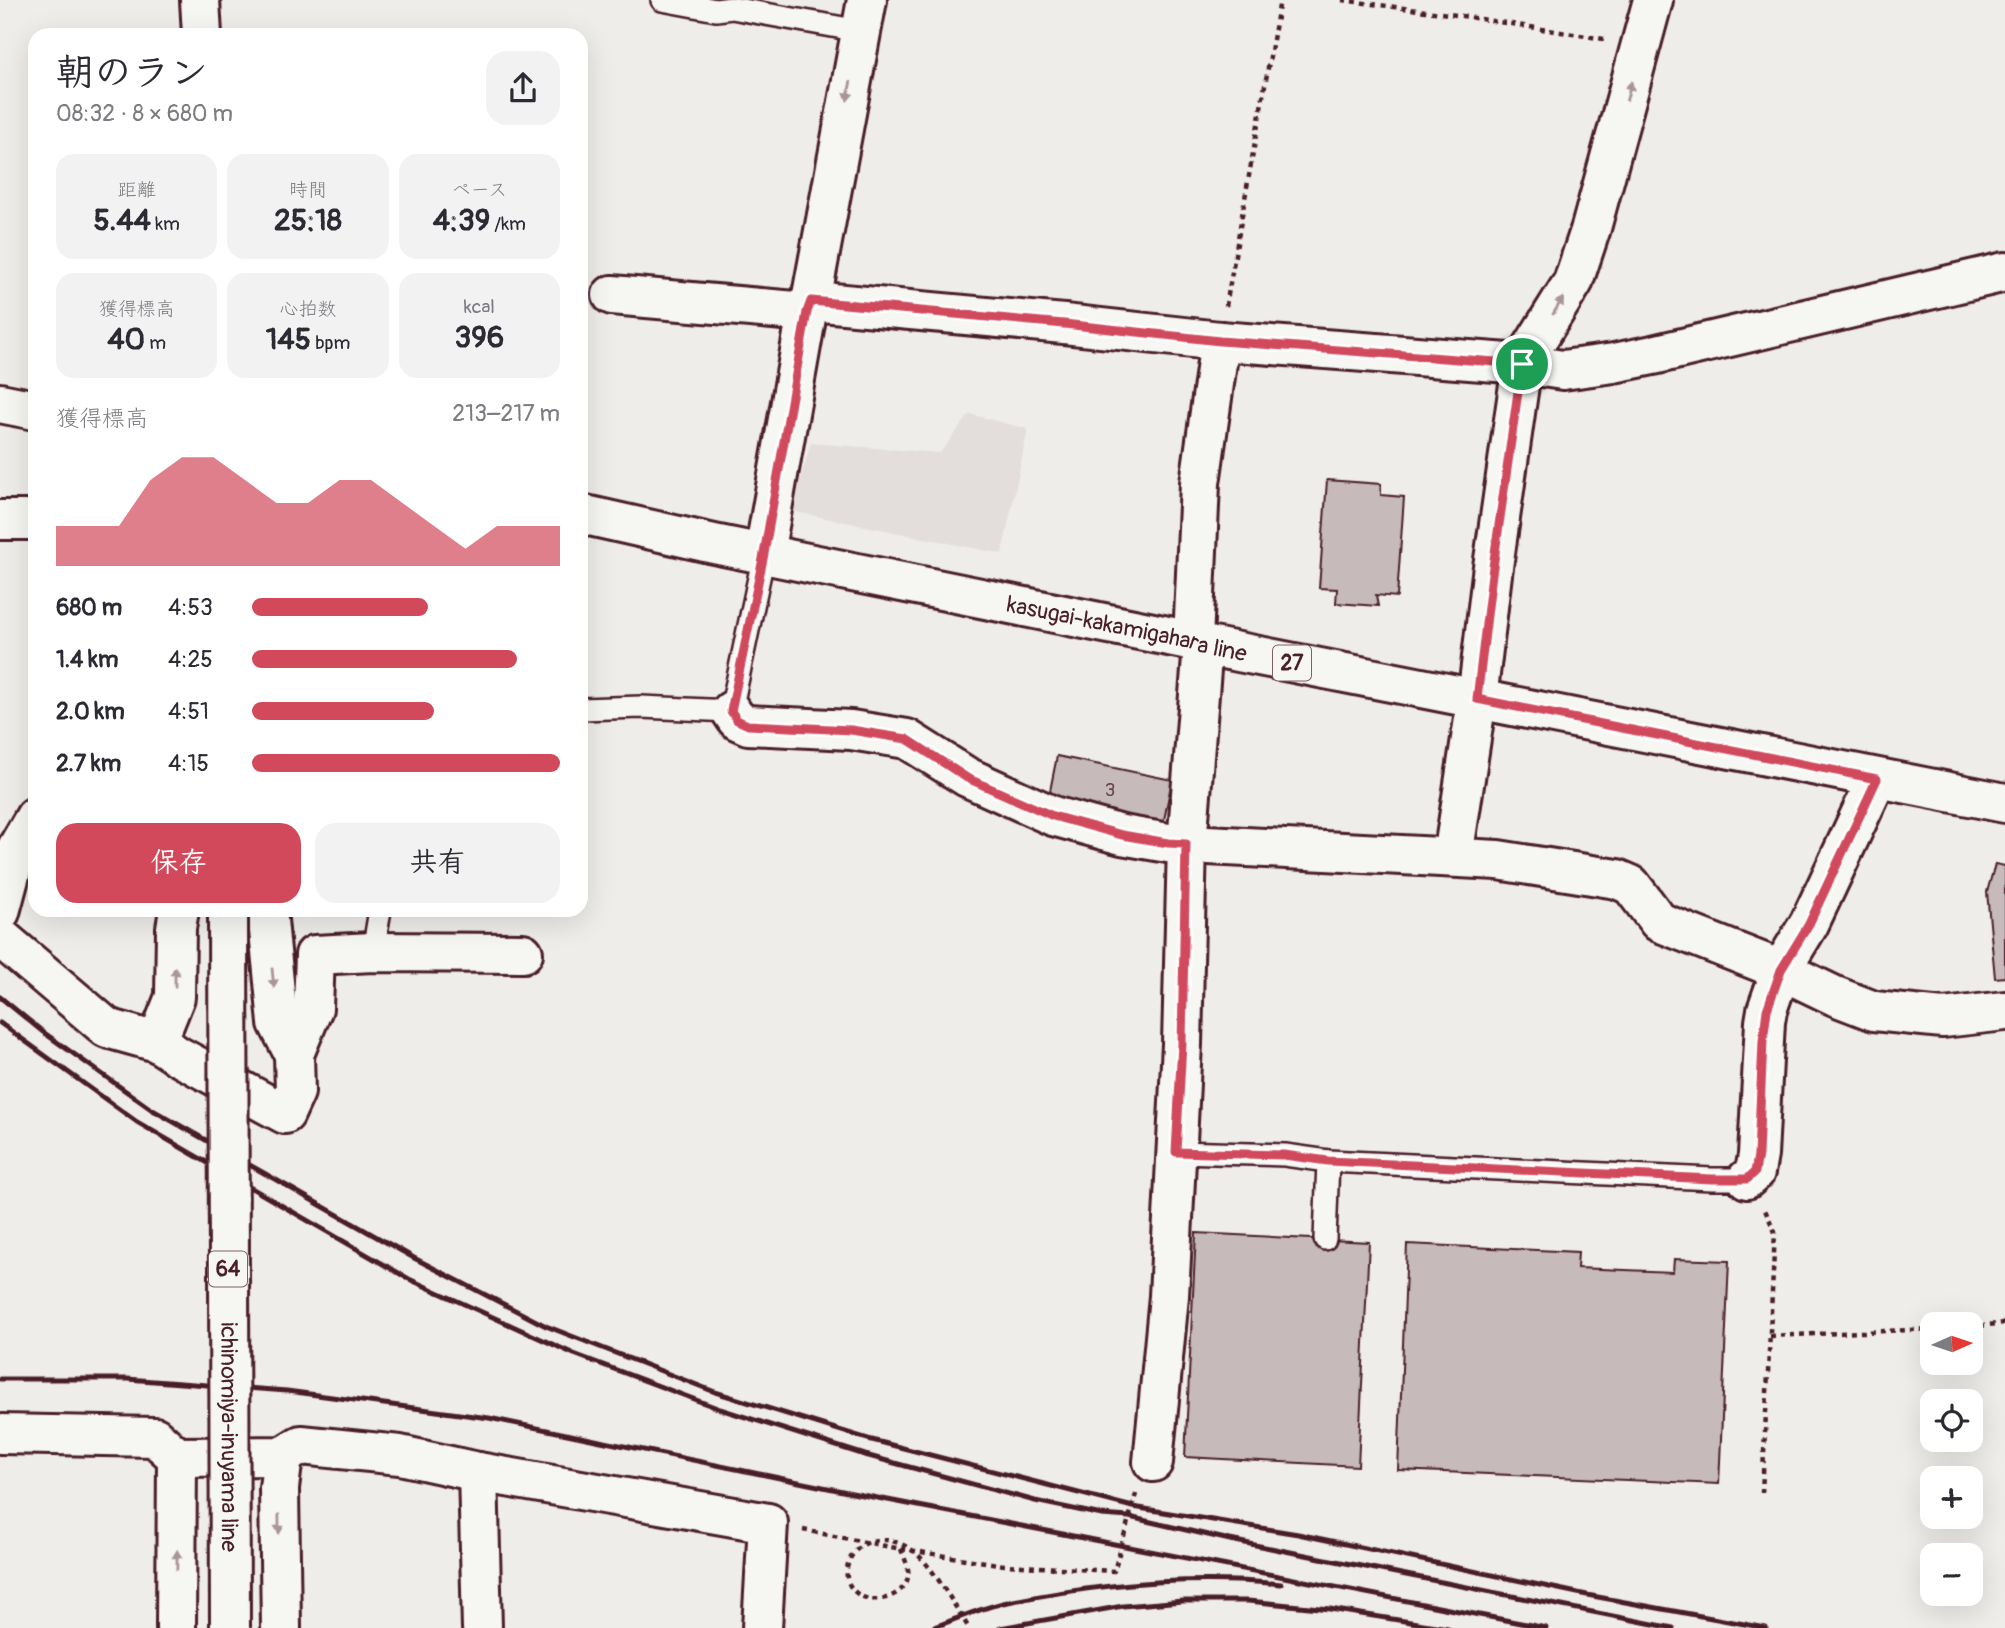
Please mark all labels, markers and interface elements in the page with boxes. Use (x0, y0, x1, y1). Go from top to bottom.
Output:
text: 朝のラン (56, 49, 208, 97)
button: share (486, 51, 560, 125)
one-way arrow (843, 80, 854, 102)
one-way arrow (1624, 80, 1635, 102)
text: 08:32 · 8 × 680 m (56, 99, 233, 128)
text: 距離 (118, 178, 156, 202)
text: 時間 (289, 178, 327, 202)
text: ペース (451, 178, 507, 202)
text: 5.44 (93, 202, 151, 239)
text: 25:18 (274, 202, 342, 239)
text: 4:39 (433, 202, 490, 239)
text: km (151, 212, 180, 236)
text: /km (490, 212, 526, 236)
text: kcal (464, 295, 495, 319)
one-way arrow (1551, 296, 1564, 316)
text: 獲得標高 (99, 297, 175, 321)
text: 心拍数 (279, 297, 337, 321)
text: 396 (454, 319, 504, 356)
text: 40 (107, 321, 145, 358)
text: 145 (266, 321, 311, 358)
text: m (145, 331, 166, 355)
text: bpm (311, 331, 350, 355)
pin (1492, 334, 1552, 394)
icon: arrive (1503, 345, 1541, 383)
text: 213–217 m (452, 399, 560, 428)
text: 獲得標高 (56, 404, 148, 433)
street label: kasugai-kakamigahara line (1005, 589, 1250, 668)
text: 680 m (56, 593, 122, 622)
text: 4:53 (168, 593, 213, 622)
text: 1.4 km (56, 645, 118, 674)
text: 4:25 (168, 645, 213, 674)
road number: 27 (1273, 646, 1311, 680)
text: 2.0 km (56, 697, 125, 726)
text: 4:51 (168, 697, 209, 726)
text: 2.7 km (56, 749, 121, 778)
text: 4:15 (168, 749, 209, 778)
house number: 3 (1105, 778, 1115, 802)
button: 保存 (56, 823, 301, 903)
button: 共有 (315, 823, 560, 903)
one-way arrow (169, 966, 181, 988)
one-way arrow (268, 967, 279, 989)
road number: 64 (209, 1252, 247, 1286)
north arrow (1920, 1312, 1983, 1376)
map controls (1920, 1312, 1983, 1606)
street label: ichinomiya-inuyama line (215, 1322, 244, 1553)
button: locate (1920, 1389, 1983, 1452)
button: + (1920, 1466, 1983, 1529)
one-way arrow (273, 1513, 285, 1535)
button: − (1920, 1543, 1983, 1606)
one-way arrow (171, 1549, 183, 1571)

